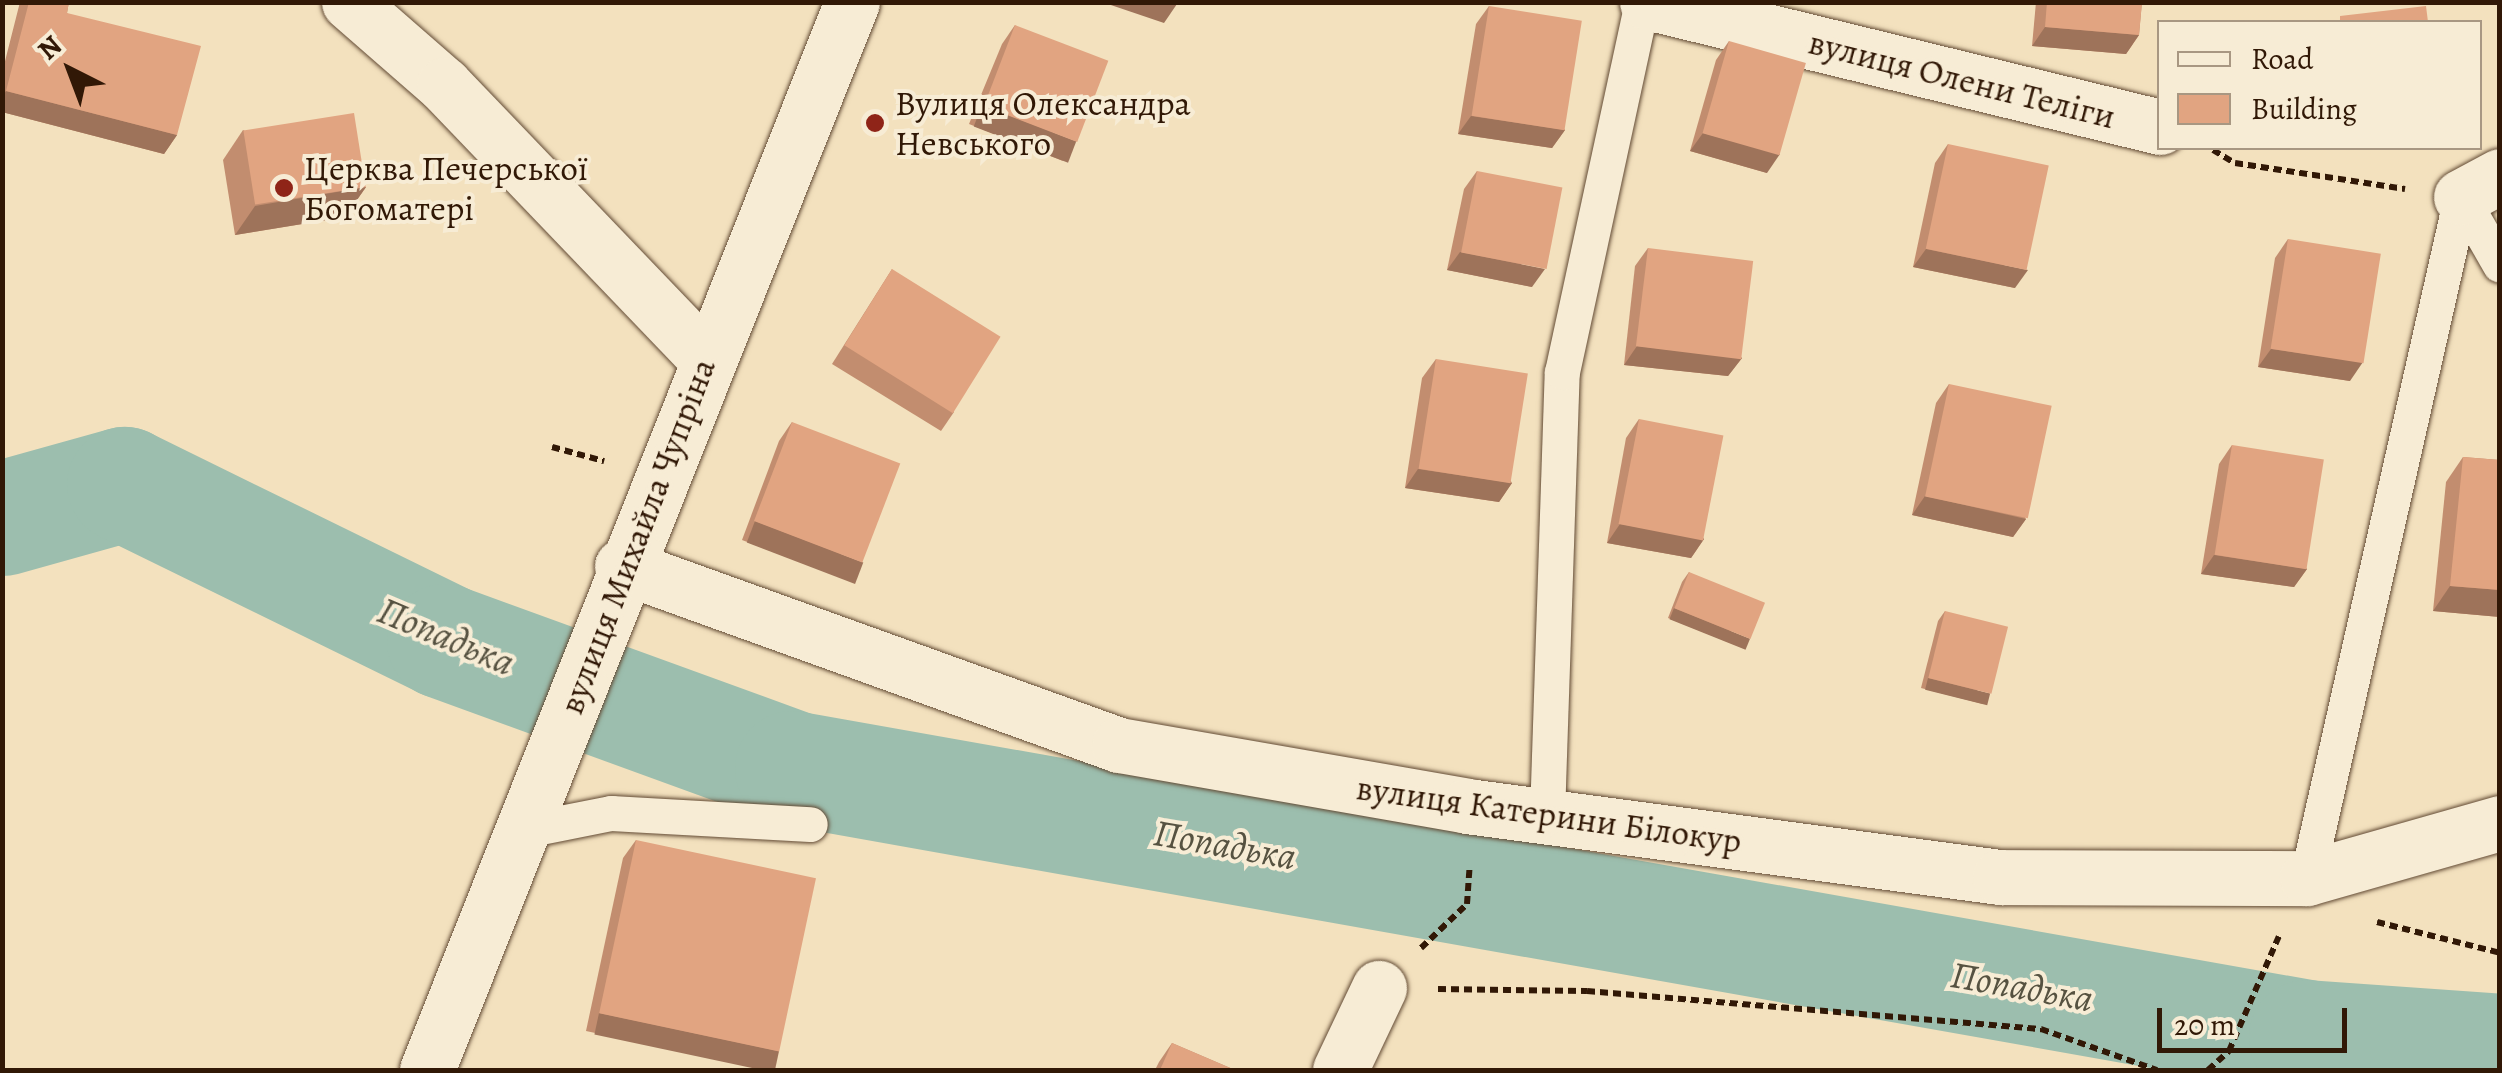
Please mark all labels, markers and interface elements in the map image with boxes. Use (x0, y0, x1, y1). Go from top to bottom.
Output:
north arrow (20, 20, 120, 120)
legend (2157, 20, 2482, 150)
street label: вулиця Олени Теліги (1804, 21, 2120, 137)
text: N (30, 27, 70, 69)
text: Road (2251, 39, 2313, 79)
place label: Вулиця Олександра Невського (895, 82, 1191, 164)
text: Building (2251, 89, 2357, 129)
marker: Вулиця Олександра Невського (864, 112, 886, 134)
place label: Церква Печерської Богоматері (304, 147, 588, 229)
marker: Церква Печерської Богоматері (273, 177, 295, 199)
street label: вулиця Михайла Чупріна (550, 352, 724, 720)
water label: Попадька (371, 588, 521, 686)
street label: вулиця Катерини Білокур (1354, 766, 1744, 862)
water label: Попадька (1150, 810, 1300, 880)
water label: Попадька (1947, 952, 2097, 1022)
scale bar (2162, 988, 2352, 1050)
text: 20 m (2174, 1005, 2235, 1045)

